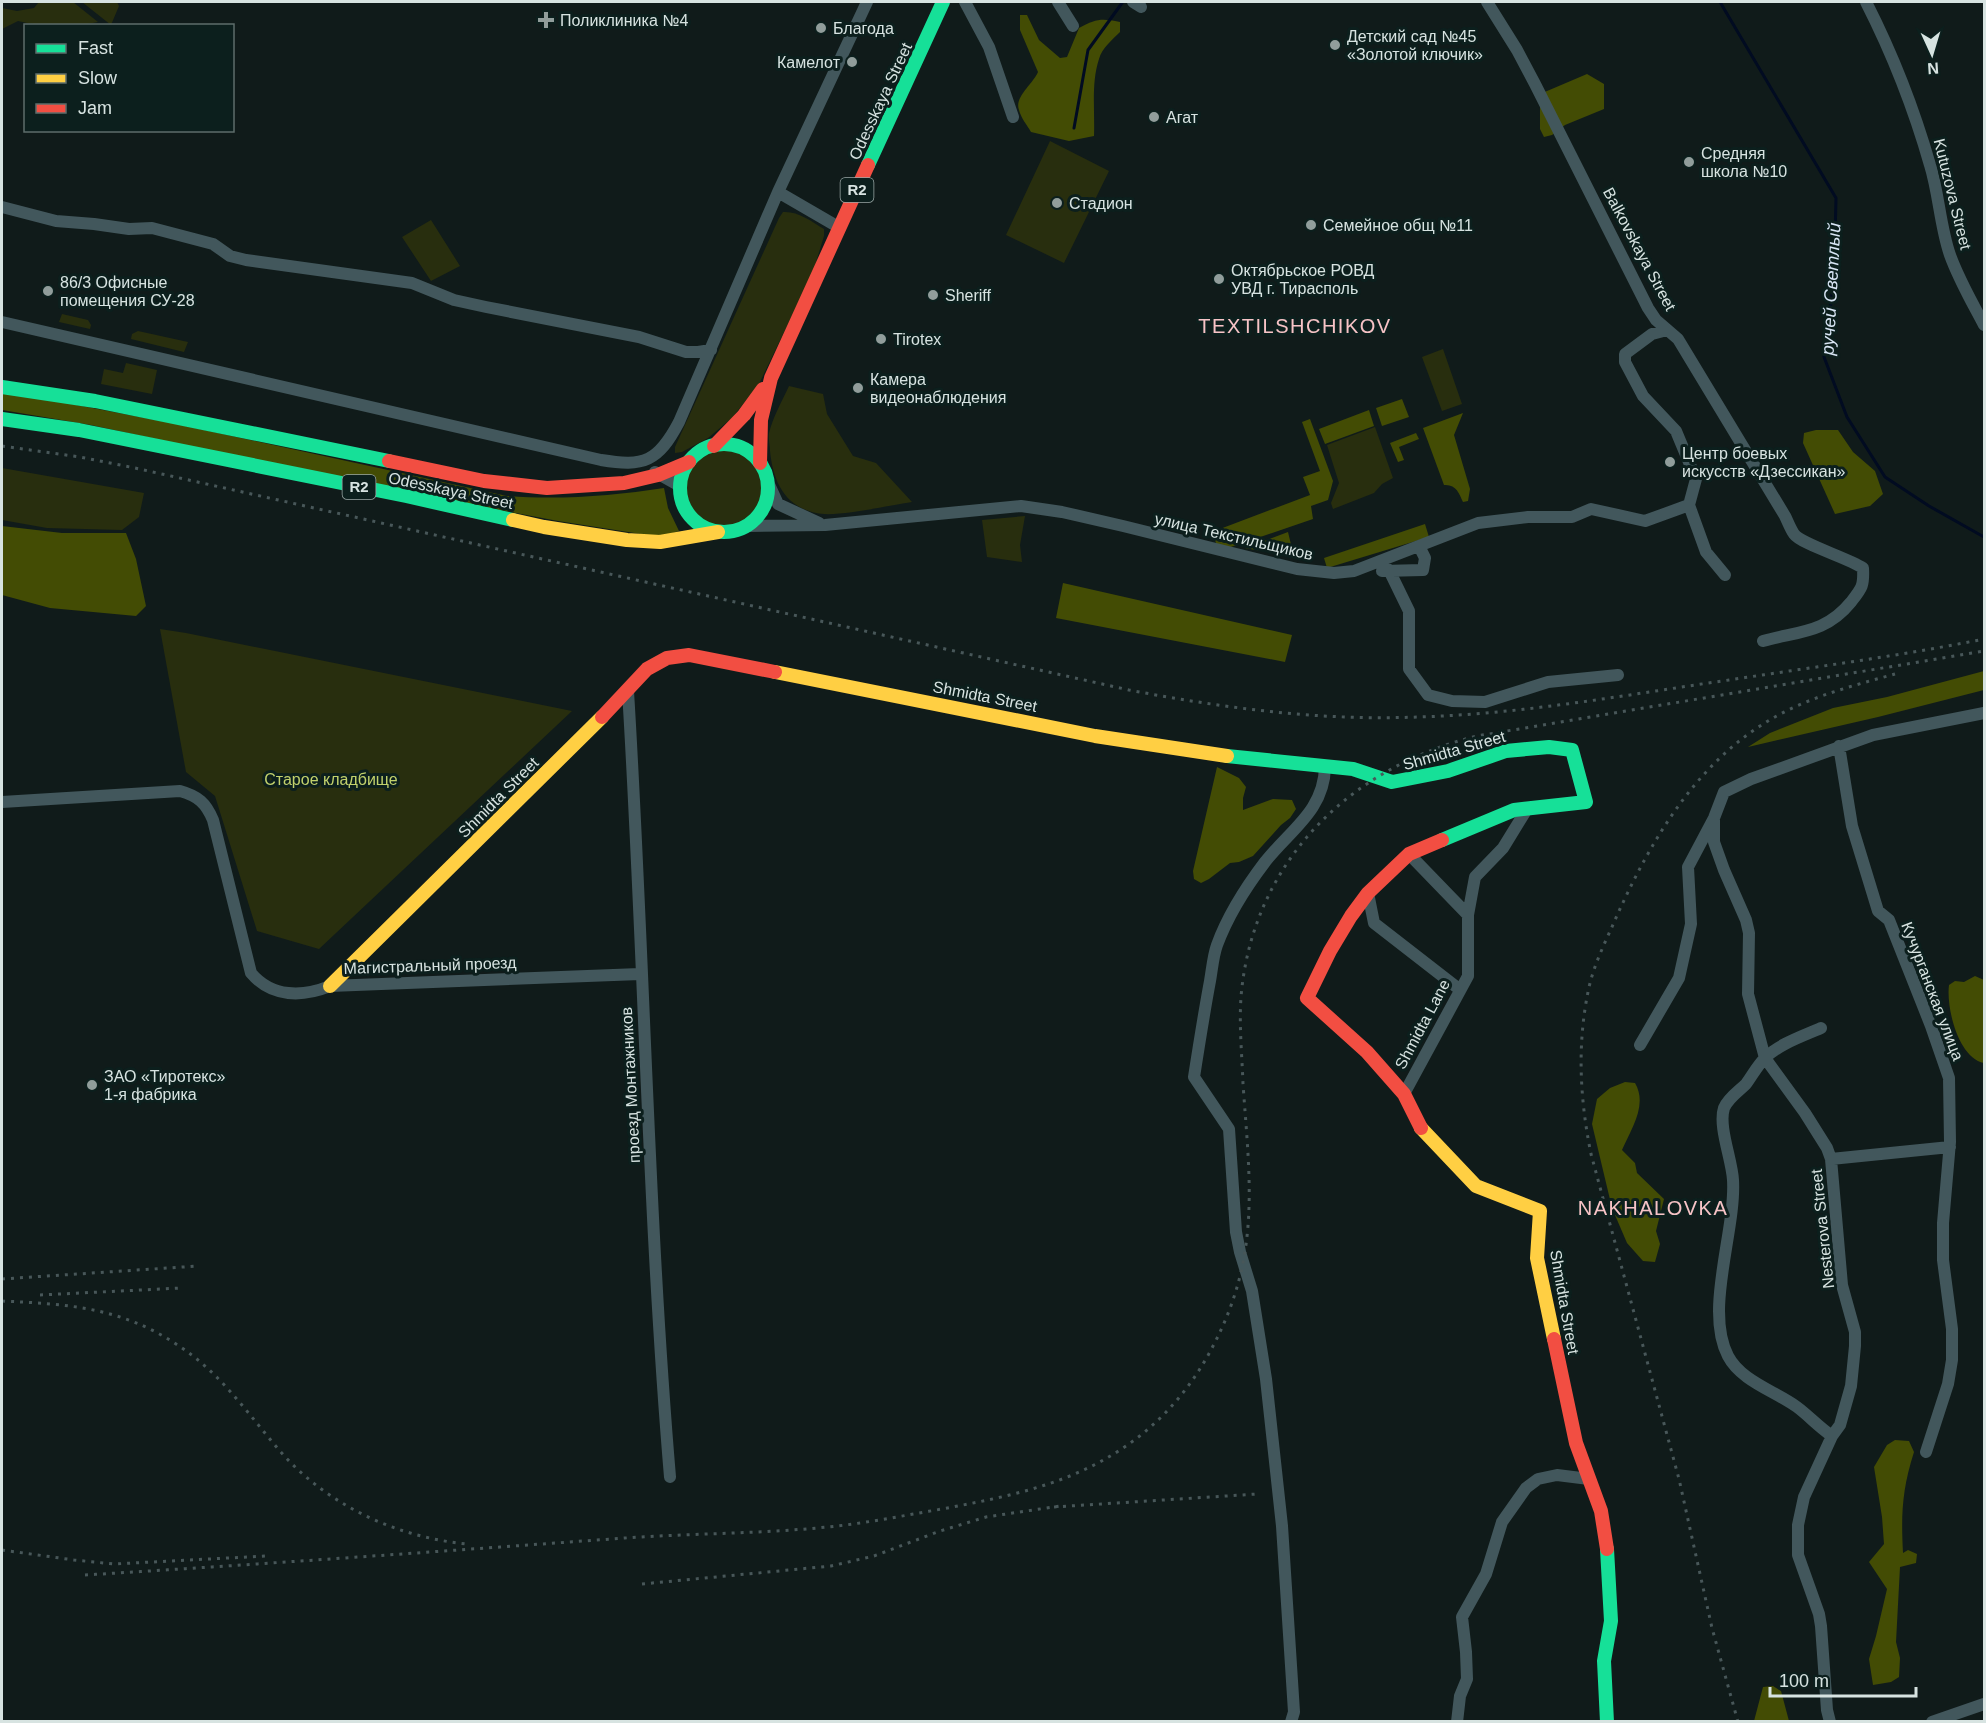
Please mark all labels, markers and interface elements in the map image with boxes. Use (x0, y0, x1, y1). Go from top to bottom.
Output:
marker: Поликлиника №4 (537, 11, 555, 29)
place label: Поликлиника №4 (560, 12, 688, 29)
place label: Благода (833, 20, 894, 37)
marker: Благода (814, 21, 828, 35)
legend (24, 24, 234, 132)
north arrow (1902, 24, 1962, 84)
place label: Детский сад №45 «Золотой ключик» (1347, 28, 1483, 63)
text: Fast (78, 38, 113, 58)
marker: Детский сад №45 «Золотой ключик» (1328, 38, 1342, 52)
street label: Odesskaya Street (846, 39, 915, 162)
place label: Камелот (777, 54, 841, 71)
marker: Камелот (845, 55, 859, 69)
text: N (1927, 60, 1939, 77)
text: Slow (78, 68, 118, 88)
text: Jam (78, 98, 112, 118)
place label: Агат (1166, 109, 1199, 126)
marker: Агат (1147, 110, 1161, 124)
street label: Kutuzova Street (1930, 137, 1975, 252)
place label: Средняя школа №10 (1701, 145, 1787, 180)
marker: Средняя школа №10 (1682, 155, 1696, 169)
road number: R2 (840, 178, 874, 202)
street label: Balkovskaya Street (1600, 185, 1679, 314)
place label: Стадион (1069, 195, 1133, 212)
marker: Стадион (1050, 196, 1064, 210)
place label: Семейное общ №11 (1323, 217, 1473, 234)
marker: Семейное общ №11 (1304, 218, 1318, 232)
water label: ручей Светлый (1817, 222, 1844, 357)
place label: Октябрьское РОВД УВД г. Тирасполь (1231, 262, 1375, 297)
marker: Октябрьское РОВД УВД г. Тирасполь (1212, 272, 1226, 286)
place label: 86/3 Офисные помещения СУ-28 (60, 274, 195, 309)
marker: 86/3 Офисные помещения СУ-28 (41, 284, 55, 298)
place label: Sheriff (945, 287, 992, 304)
marker: Sheriff (926, 288, 940, 302)
district label: TEXTILSHCHIKOV (1198, 315, 1392, 337)
place label: Tirotex (893, 331, 941, 348)
marker: Tirotex (874, 332, 888, 346)
place label: Камера видеонаблюдения (870, 371, 1006, 406)
marker: Камера видеонаблюдения (851, 381, 865, 395)
place label: Центр боевых искусств «Дзессикан» (1682, 445, 1846, 480)
marker: Центр боевых искусств «Дзессикан» (1663, 455, 1677, 469)
street label: Odesskaya Street (387, 469, 515, 512)
road number: R2 (342, 475, 376, 499)
street label: улица Текстильщиков (1153, 510, 1315, 563)
street label: Shmidta Street (931, 678, 1039, 715)
street label: Shmidta Street (1401, 728, 1508, 773)
street label: Shmidta Street (455, 754, 542, 841)
park label: Старое кладбище (264, 771, 398, 788)
street label: Кучурганская улица (1898, 920, 1967, 1063)
street label: Магистральный проезд (343, 954, 517, 977)
street label: Shmidta Lane (1392, 977, 1453, 1072)
street label: проезд Монтажников (618, 1007, 643, 1163)
place label: ЗАО «Тиротекс» 1-я фабрика (104, 1068, 225, 1103)
marker: ЗАО «Тиротекс» 1-я фабрика (85, 1078, 99, 1092)
street label: Nesterova Street (1808, 1168, 1837, 1290)
district label: NAKHALOVKA (1578, 1197, 1728, 1219)
street label: Shmidta Street (1547, 1249, 1582, 1356)
scale bar (1770, 1660, 1916, 1698)
text: 100 m (1779, 1671, 1829, 1691)

